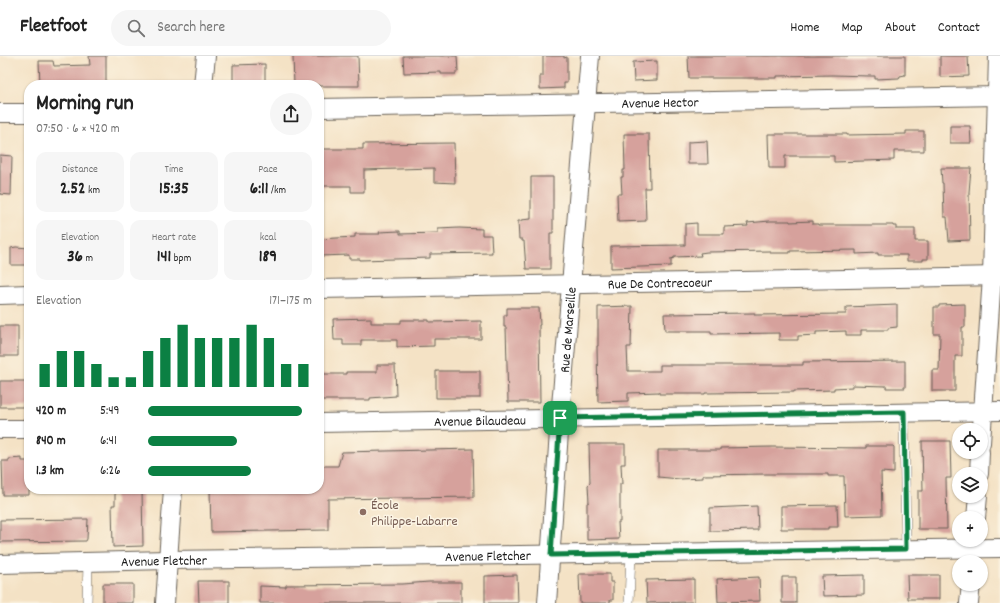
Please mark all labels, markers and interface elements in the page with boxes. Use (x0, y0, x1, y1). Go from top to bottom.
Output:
search box (111, 10, 391, 46)
text: Fleetfoot (20, 14, 87, 41)
icon: search (125, 17, 147, 39)
text: Search here (157, 17, 225, 39)
text: Home (790, 18, 819, 38)
text: Map (841, 18, 863, 38)
text: About (885, 18, 916, 38)
text: Contact (938, 18, 980, 38)
text: Morning run (36, 89, 134, 120)
button: share (270, 93, 312, 135)
street label: Avenue Hector (621, 93, 700, 115)
text: 07:50 · 6 × 420 m (36, 120, 120, 139)
text: Distance (62, 162, 98, 178)
text: Time (165, 162, 183, 178)
text: Pace (258, 162, 278, 178)
text: 2.52 (60, 178, 85, 202)
text: 15:35 (159, 178, 189, 202)
text: 6:11 (250, 178, 268, 202)
text: km (85, 183, 100, 199)
text: /km (268, 183, 286, 199)
text: Elevation (61, 230, 99, 246)
text: Heart rate (152, 230, 196, 246)
text: kcal (260, 230, 276, 246)
text: 36 (67, 246, 83, 270)
text: 141 (157, 246, 171, 270)
text: 189 (259, 246, 277, 270)
text: m (83, 251, 93, 267)
text: bpm (171, 251, 191, 267)
street label: Rue De Contrecoeur (608, 273, 713, 295)
street label: Rue de Marseille (556, 286, 583, 373)
text: Elevation (36, 292, 81, 311)
text: 171–175 m (269, 292, 312, 311)
pin (543, 401, 577, 435)
text: 420 m (36, 402, 66, 421)
text: 5:49 (100, 402, 120, 421)
icon: arrive (549, 407, 571, 429)
street label: Avenue Bilaudeau (434, 411, 526, 433)
map controls (952, 423, 988, 591)
button: locate (952, 423, 988, 459)
text: 840 m (36, 432, 66, 451)
text: 6:41 (100, 432, 117, 451)
text: 1.3 km (36, 462, 64, 481)
text: 6:26 (100, 462, 121, 481)
button: layers (952, 467, 988, 503)
place label: École Philippe-Labarre (371, 496, 458, 532)
marker: École Philippe-Labarre (358, 507, 368, 517)
button: + (952, 511, 988, 547)
street label: Avenue Fletcher (445, 547, 532, 568)
street label: Avenue Fletcher (121, 551, 208, 573)
button: − (952, 555, 988, 591)

